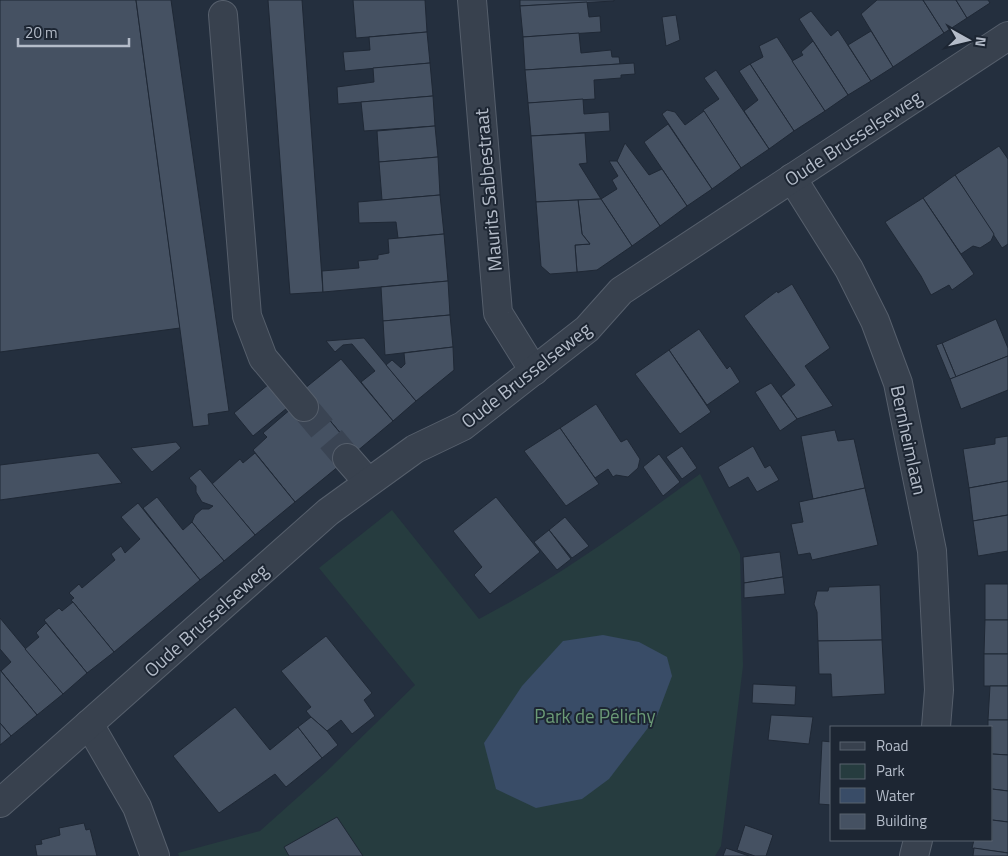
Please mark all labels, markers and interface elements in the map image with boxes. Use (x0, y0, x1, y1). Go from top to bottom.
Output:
scale bar (18, 15, 129, 47)
north arrow (943, 15, 993, 65)
text: 20 m (25, 21, 58, 44)
text: N (970, 36, 992, 48)
street label: Oude Brusselseweg (778, 82, 927, 193)
street label: Maurits Sabbestraat (466, 107, 509, 273)
street label: Oude Brusselseweg (454, 314, 597, 435)
street label: Bernheimlaan (884, 382, 935, 497)
street label: Oude Brusselseweg (137, 556, 274, 683)
park label: Park de Pélichy (534, 701, 656, 730)
legend (830, 726, 993, 841)
text: Road (876, 734, 908, 757)
text: Park (876, 759, 905, 782)
text: Water (876, 784, 915, 807)
text: Building (876, 809, 927, 832)

